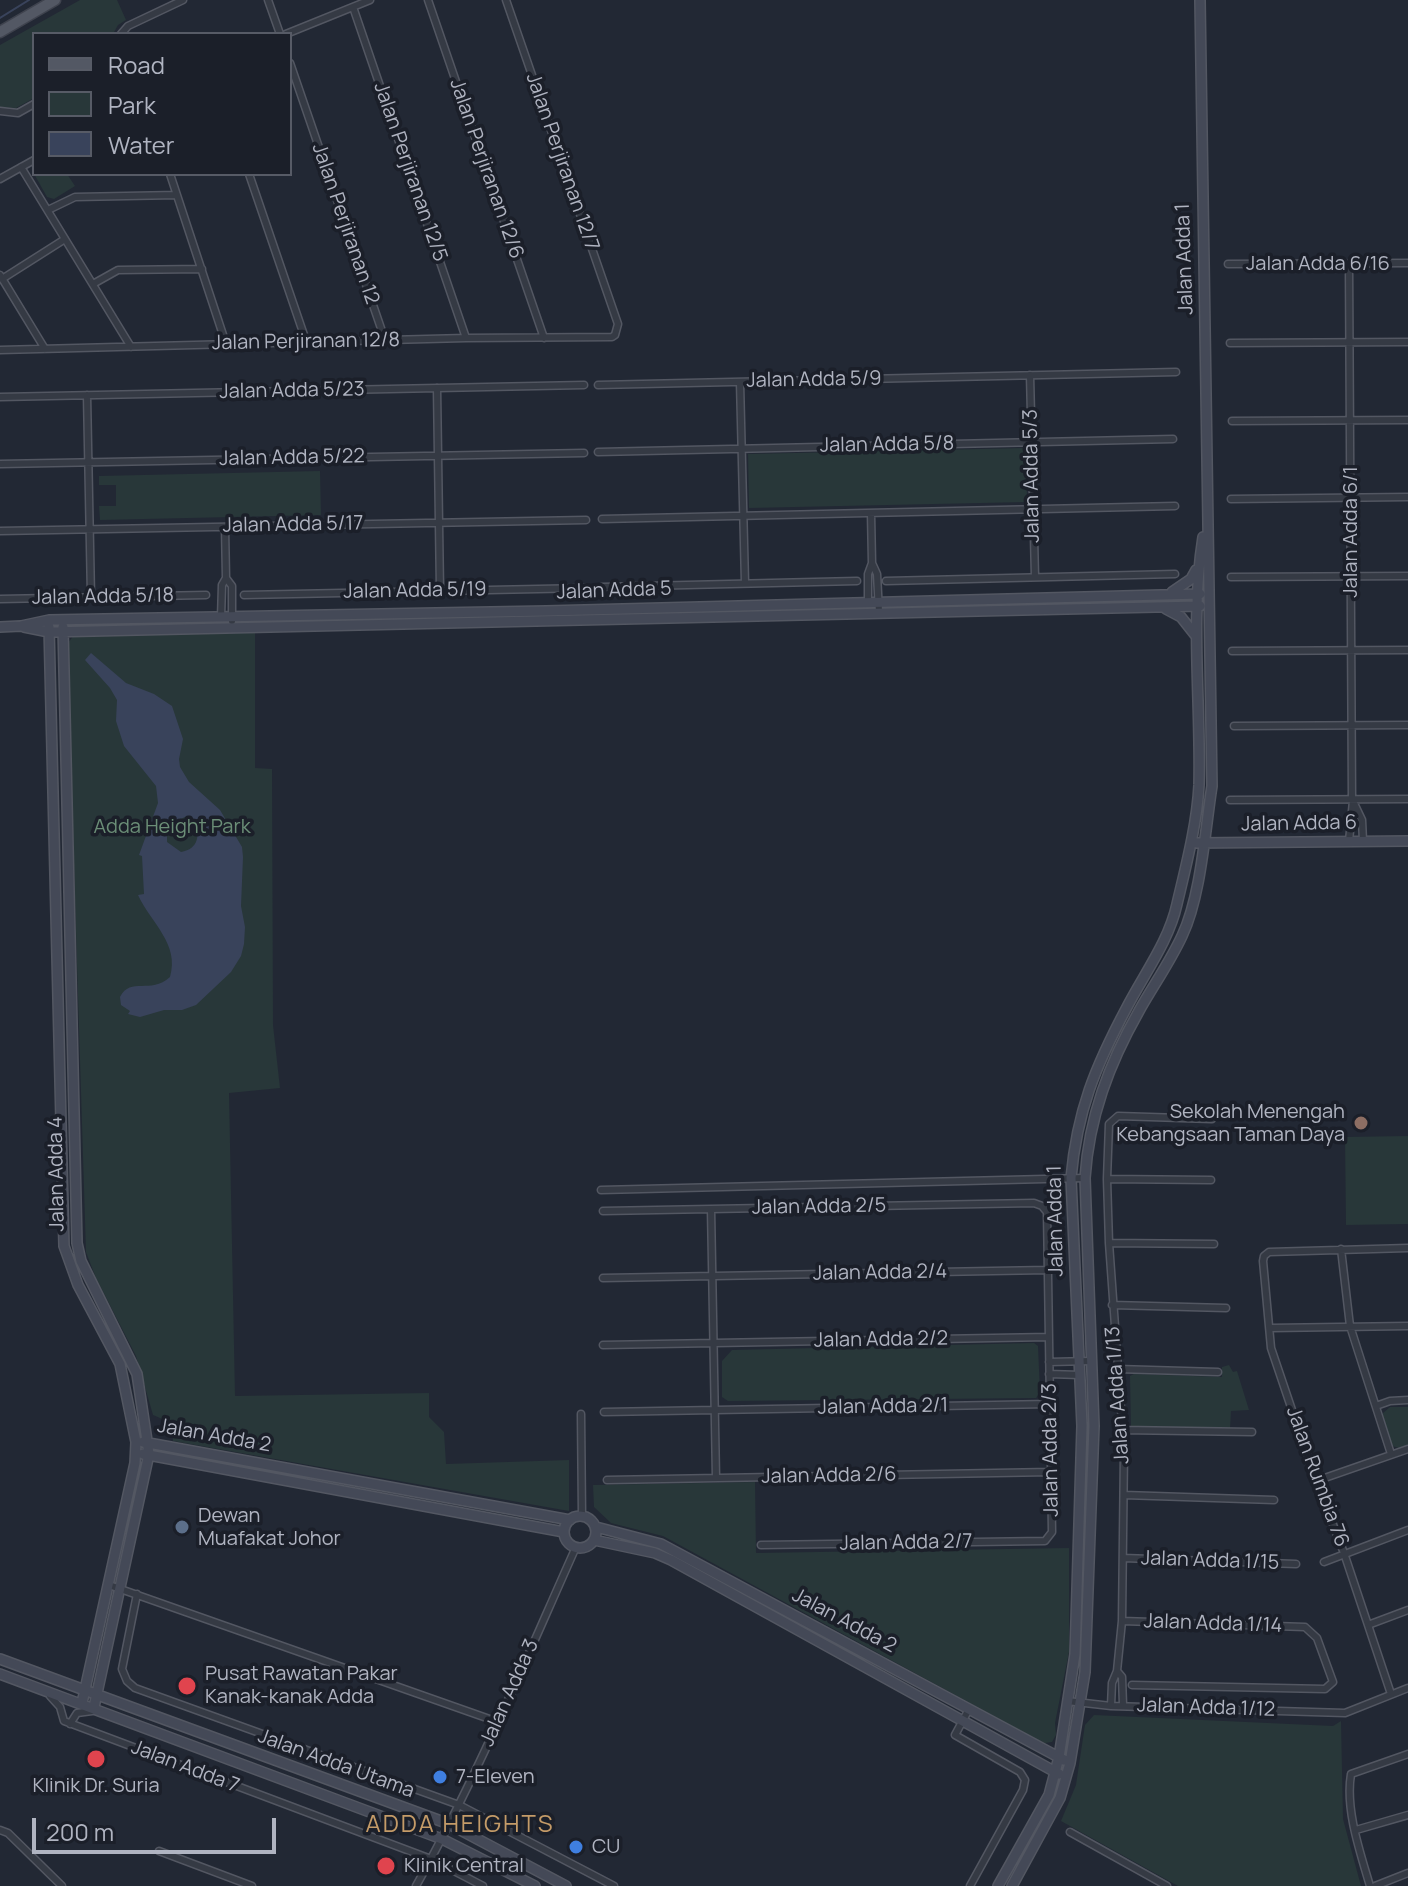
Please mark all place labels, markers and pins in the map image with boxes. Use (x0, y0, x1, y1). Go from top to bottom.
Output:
place label: Sekolah Menengah Kebangsaan Taman Daya (1116, 1100, 1345, 1147)
marker: Sekolah Menengah Kebangsaan Taman Daya (1352, 1114, 1370, 1132)
place label: Dewan Muafakat Johor (198, 1504, 341, 1551)
marker: Dewan Muafakat Johor (173, 1518, 191, 1536)
place label: Pusat Rawatan Pakar Kanak-kanak Adda (205, 1662, 398, 1709)
marker: Pusat Rawatan Pakar Kanak-kanak Adda (176, 1675, 198, 1697)
marker: Klinik Dr. Suria (85, 1748, 107, 1770)
place label: 7-Eleven (456, 1765, 535, 1789)
marker: 7-Eleven (431, 1768, 449, 1786)
place label: Klinik Dr. Suria (33, 1774, 159, 1798)
place label: CU (592, 1835, 620, 1859)
marker: CU (567, 1838, 585, 1856)
place label: Klinik Central (404, 1854, 524, 1878)
marker: Klinik Central (375, 1855, 397, 1877)

